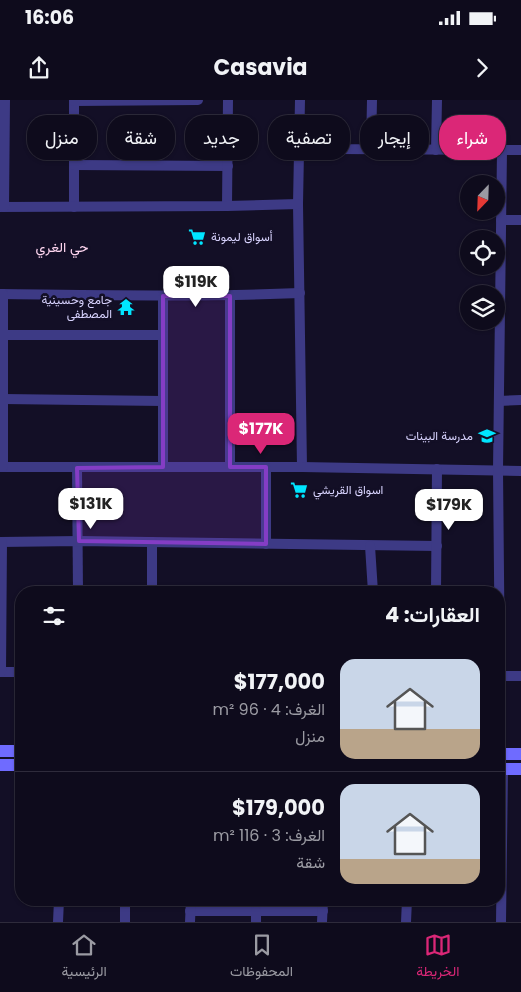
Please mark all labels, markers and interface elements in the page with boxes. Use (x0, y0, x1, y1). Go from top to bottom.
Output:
text: 16:06 (25, 4, 74, 31)
text: Casavia (213, 52, 308, 83)
icon: share (25, 54, 53, 82)
icon: forward (468, 54, 496, 82)
chip: منزل (27, 115, 97, 160)
chip: شقة (107, 115, 175, 160)
chip: جديد (185, 115, 258, 160)
chip: تصفية (268, 115, 350, 160)
chip: إيجار (360, 115, 429, 160)
chip: شراء (439, 115, 506, 160)
north arrow (460, 175, 505, 220)
map controls (460, 175, 505, 330)
supermarket icon: أسواق ليمونة (187, 227, 207, 247)
place label: أسواق ليمونة (211, 228, 273, 245)
button: locate (460, 230, 505, 275)
district label: حي الغري (36, 237, 88, 259)
pin: $119K (161, 266, 231, 308)
text: $119K (174, 270, 218, 293)
button: layers (460, 285, 505, 330)
place label: جامع وحسينية المصطفى (42, 291, 112, 322)
temple icon: جامع وحسينية المصطفى (116, 297, 136, 317)
pin: $177K (226, 412, 296, 455)
text: $177K (239, 417, 283, 440)
school or university icon: مدرسة البينات (477, 426, 497, 446)
place label: مدرسة البينات (406, 427, 473, 444)
supermarket icon: اسواق القريشي (289, 480, 309, 500)
place label: اسواق القريشي (313, 481, 383, 500)
pin: $131K (56, 488, 126, 530)
pin: $179K (414, 488, 484, 531)
text: $131K (69, 492, 113, 515)
text: $179K (426, 493, 472, 516)
text: العقارات: 4 (385, 600, 480, 629)
icon: filters (40, 602, 68, 630)
text: $177,000 (234, 667, 325, 696)
icon: home (380, 679, 440, 739)
text: الغرف: 4 · 96 m² (213, 698, 325, 721)
text: منزل (295, 725, 325, 748)
text: $179,000 (232, 793, 325, 822)
icon: home (380, 804, 440, 864)
text: الغرف: 3 · 116 m² (213, 824, 325, 847)
text: شقة (296, 851, 325, 874)
tab: الرئيسية (62, 931, 107, 984)
tab: المحفوظات (230, 931, 293, 984)
tab: الخريطة (416, 931, 459, 984)

